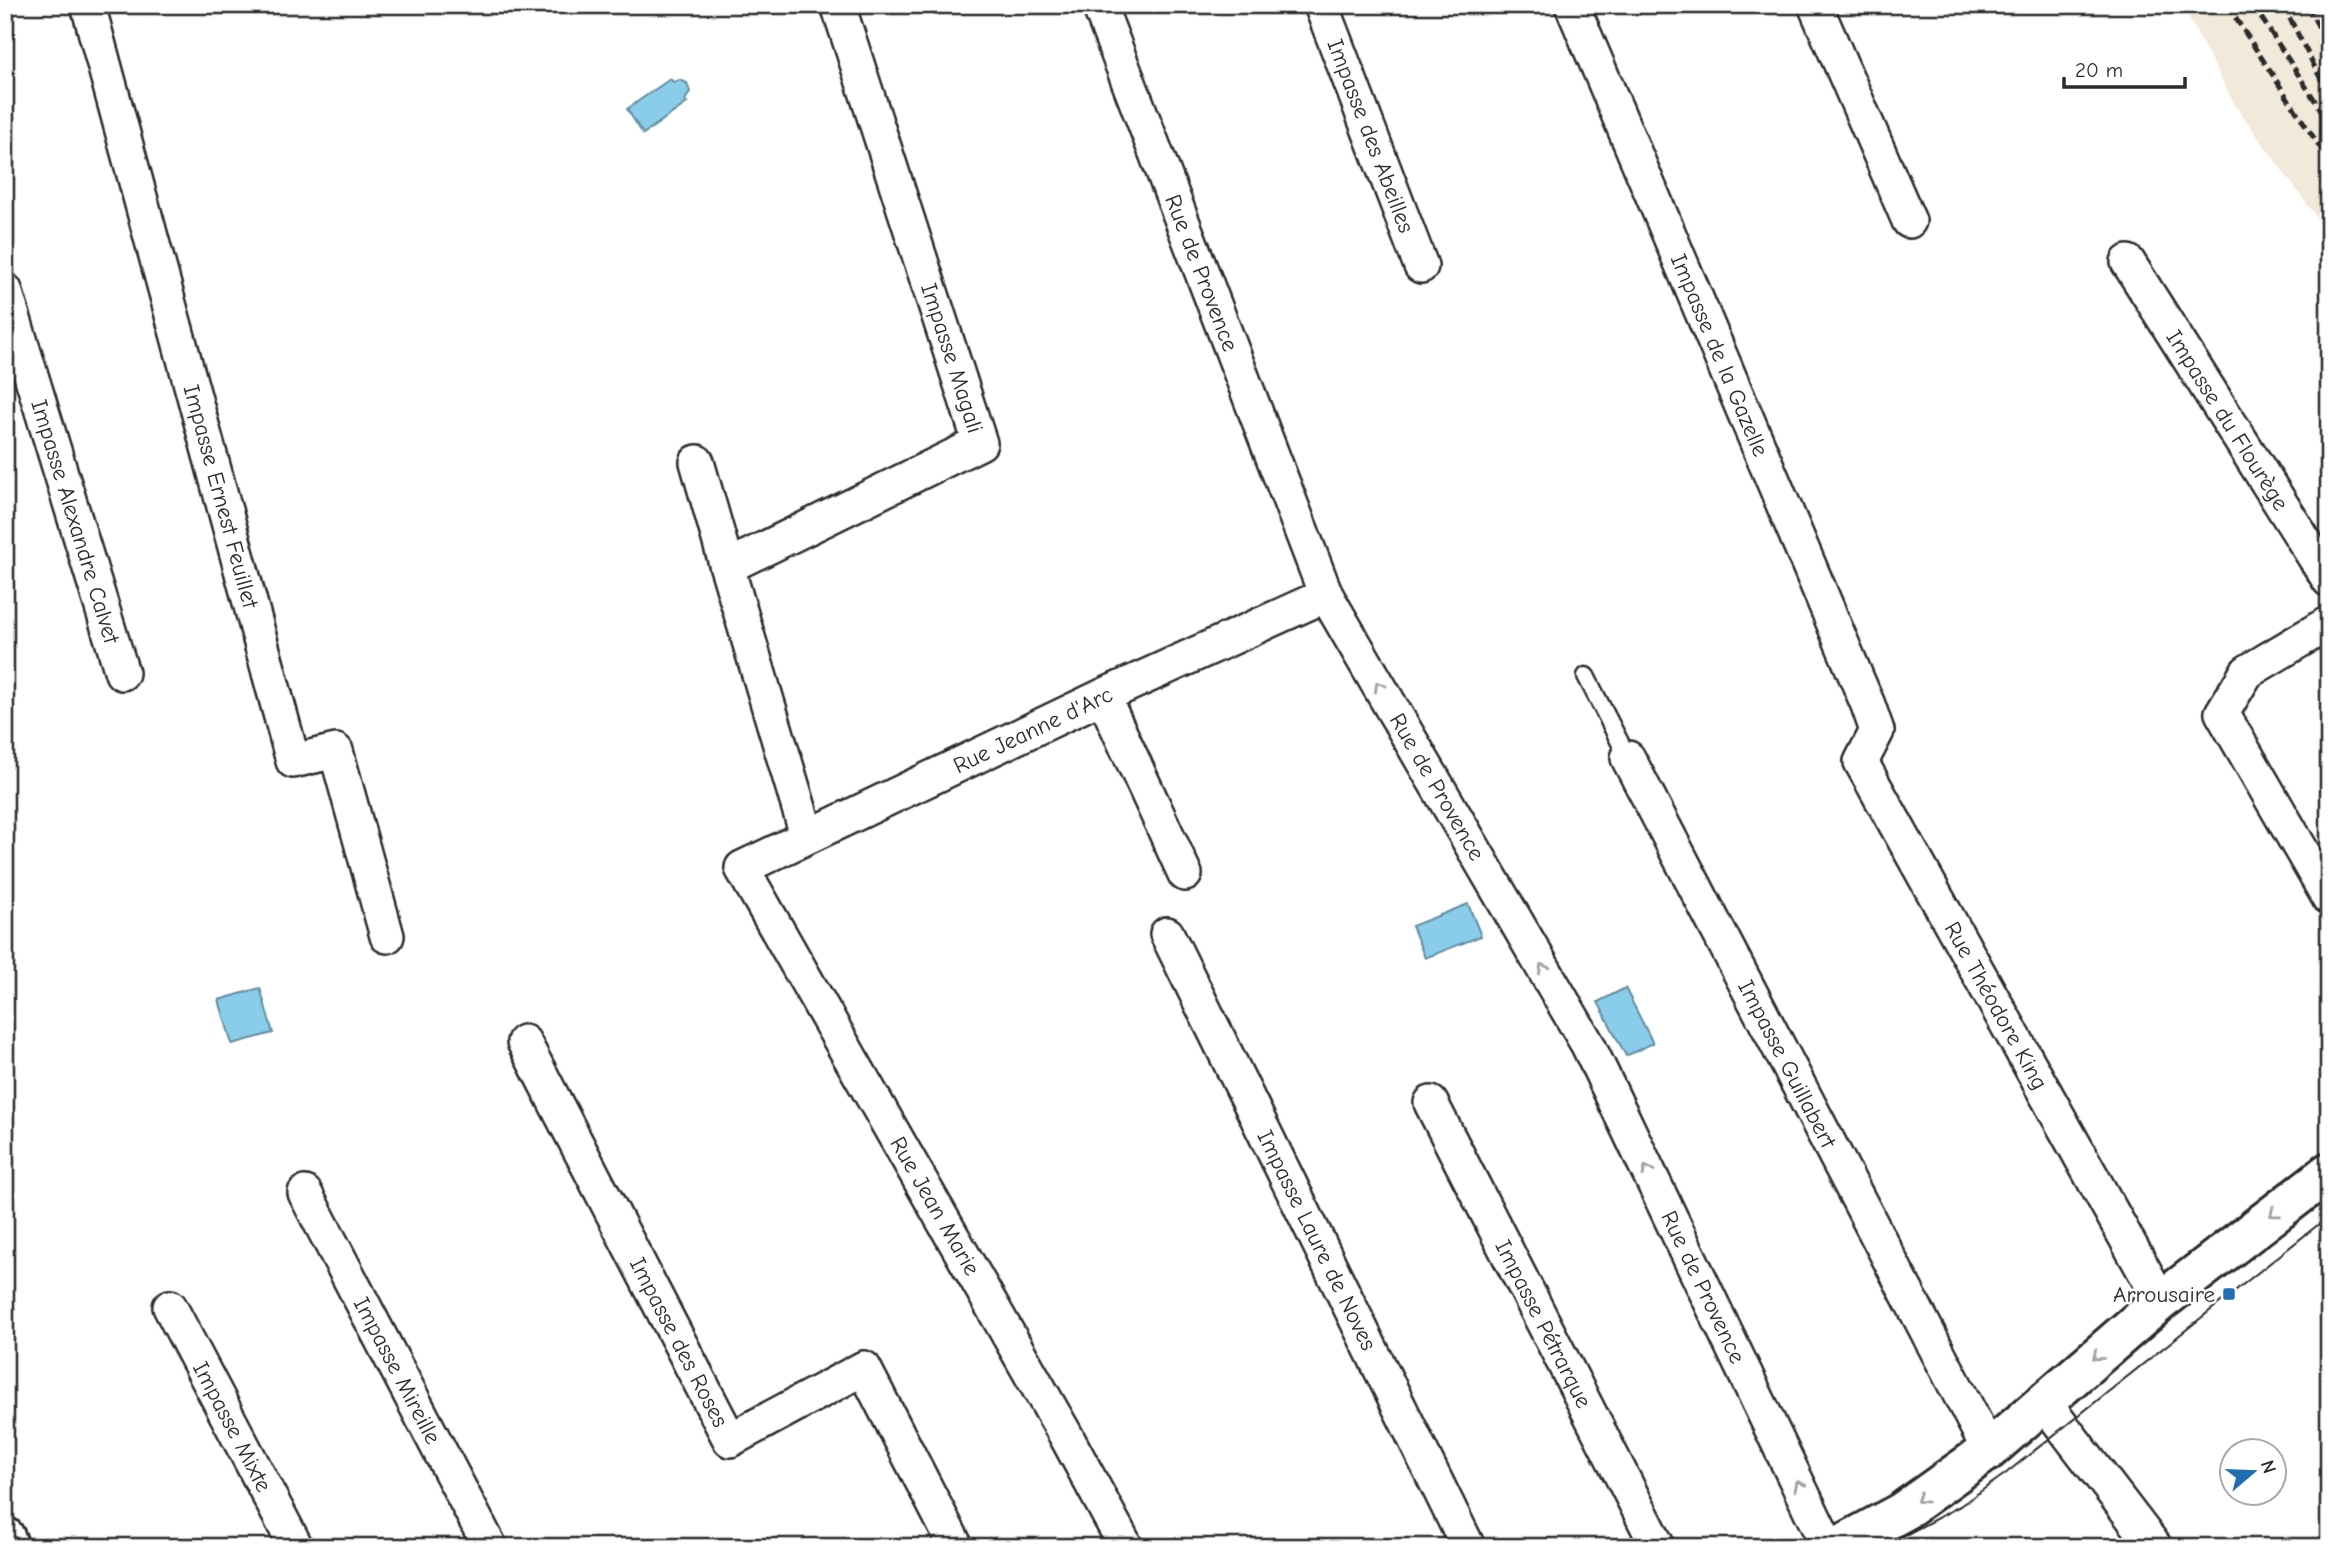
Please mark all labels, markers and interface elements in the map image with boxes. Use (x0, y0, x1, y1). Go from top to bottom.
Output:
street label: Impasse des Abeilles (1322, 35, 1420, 236)
scale bar (2064, 46, 2185, 90)
text: 20 m (2075, 58, 2123, 82)
street label: Rue de Provence (1160, 191, 1244, 355)
street label: Impasse de la Gazelle (1665, 250, 1775, 460)
street label: Impasse Magali (915, 280, 989, 436)
street label: Impasse du Flourège (2161, 325, 2295, 515)
street label: Impasse Ernest Feuillet (178, 382, 265, 612)
street label: Impasse Alexandre Calvet (26, 396, 126, 648)
street label: Rue Jeanne d'Arc (949, 680, 1116, 779)
one-way arrow (1374, 681, 1387, 694)
street label: Rue de Provence (1384, 708, 1491, 865)
street label: Rue Théodore King (1939, 917, 2054, 1094)
one-way arrow (1538, 962, 1551, 975)
street label: Impasse Guillabert (1733, 975, 1843, 1154)
street label: Impasse Laure de Noves (1252, 1126, 1383, 1355)
street label: Rue Jean Marie (884, 1132, 986, 1280)
one-way arrow (1642, 1165, 1656, 1177)
one-way arrow (2269, 1205, 2282, 1218)
street label: Rue de Provence (1656, 1206, 1752, 1367)
street label: Impasse Pétrarque (1490, 1235, 1598, 1412)
street label: Impasse des Roses (624, 1253, 734, 1432)
place label: Arrousaire (2113, 1281, 2215, 1308)
marker: Arrousaire (2221, 1286, 2237, 1302)
street label: Impasse Mireille (348, 1292, 447, 1448)
one-way arrow (2092, 1348, 2105, 1360)
street label: Impasse Mixte (187, 1357, 278, 1496)
north arrow (2218, 1436, 2288, 1506)
text: N (2256, 1457, 2281, 1476)
one-way arrow (1793, 1480, 1807, 1492)
one-way arrow (1916, 1491, 1929, 1504)

